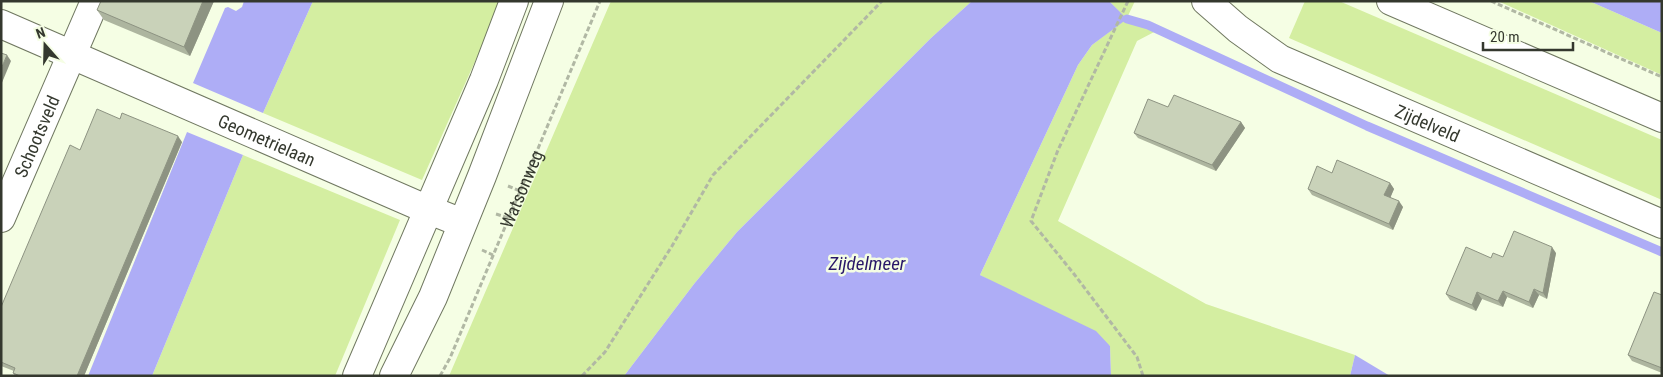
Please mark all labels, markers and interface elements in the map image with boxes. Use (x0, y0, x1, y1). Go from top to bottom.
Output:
north arrow (20, 20, 70, 70)
scale bar (1483, 20, 1573, 52)
text: N (34, 24, 47, 42)
text: 20 m (1490, 28, 1520, 46)
street label: Schootsveld (9, 92, 63, 180)
street label: Zijdelveld (1392, 100, 1463, 146)
street label: Geometrielaan (215, 109, 319, 170)
street label: Watsonweg (495, 147, 547, 231)
water label: Zijdelmeer (828, 252, 906, 275)

